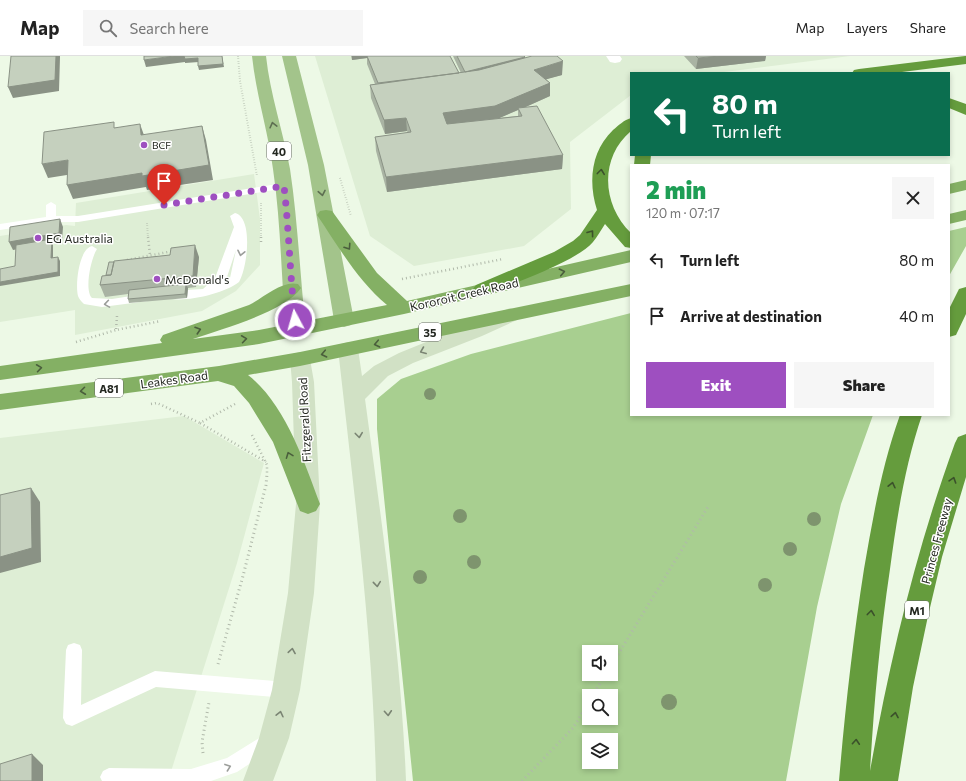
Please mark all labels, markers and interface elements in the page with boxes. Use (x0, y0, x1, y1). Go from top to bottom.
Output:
search box (83, 10, 363, 46)
text: Map (20, 16, 59, 39)
icon: search (97, 17, 119, 39)
text: Search here (129, 19, 209, 37)
text: Map (796, 19, 824, 36)
text: Layers (846, 19, 888, 36)
text: Share (910, 19, 946, 36)
text: 80 m (712, 86, 778, 120)
icon: left (646, 88, 698, 140)
text: Turn left (712, 120, 781, 142)
one-way arrow (269, 122, 278, 129)
place label: BCF (152, 139, 171, 151)
marker: BCF (139, 140, 149, 150)
road number: 40 (267, 142, 291, 160)
pin (147, 164, 181, 205)
one-way arrow (596, 168, 605, 175)
icon: arrive (153, 170, 175, 192)
text: 2 min (646, 175, 706, 204)
button: close (892, 177, 934, 219)
one-way arrow (317, 190, 326, 196)
text: 120 m · 07:17 (646, 205, 720, 221)
one-way arrow (586, 230, 593, 237)
place label: EG Australia (46, 231, 113, 245)
marker: EG Australia (33, 233, 43, 243)
one-way arrow (343, 243, 350, 250)
icon: left (646, 249, 668, 271)
one-way arrow (237, 250, 246, 256)
text: Turn left (680, 251, 739, 269)
text: 80 m (899, 251, 934, 269)
one-way arrow (559, 268, 565, 276)
place label: McDonald's (165, 272, 229, 286)
marker: McDonald's (152, 274, 162, 284)
street label: Kororoit Creek Road (408, 275, 520, 313)
one-way arrow (104, 299, 111, 308)
position arrow (274, 299, 316, 341)
icon: arrive (646, 305, 668, 327)
text: Arrive at destination (680, 307, 822, 325)
text: 40 m (899, 307, 934, 325)
road number: 35 (419, 323, 441, 341)
one-way arrow (195, 326, 202, 335)
one-way arrow (241, 335, 247, 344)
one-way arrow (374, 339, 380, 347)
one-way arrow (420, 347, 427, 355)
one-way arrow (321, 350, 327, 358)
button: Exit (646, 362, 786, 408)
button: Share (794, 362, 934, 408)
one-way arrow (36, 364, 42, 373)
street label: Leakes Road (139, 367, 209, 391)
street label: Fitzgerald Road (295, 377, 313, 463)
road number: A81 (95, 379, 123, 397)
one-way arrow (80, 386, 86, 395)
one-way arrow (354, 432, 363, 438)
one-way arrow (286, 451, 294, 458)
one-way arrow (948, 477, 956, 484)
one-way arrow (888, 482, 896, 488)
street label: Princes Freeway (918, 497, 954, 585)
one-way arrow (372, 581, 381, 587)
road number: M1 (905, 601, 929, 619)
one-way arrow (866, 610, 875, 616)
map controls (582, 645, 618, 769)
button: sound (582, 645, 618, 681)
one-way arrow (287, 648, 296, 654)
button: search (582, 689, 618, 725)
one-way arrow (384, 710, 393, 716)
one-way arrow (275, 711, 283, 717)
one-way arrow (890, 712, 898, 718)
button: layers (582, 733, 618, 769)
one-way arrow (852, 739, 861, 745)
one-way arrow (225, 763, 232, 771)

